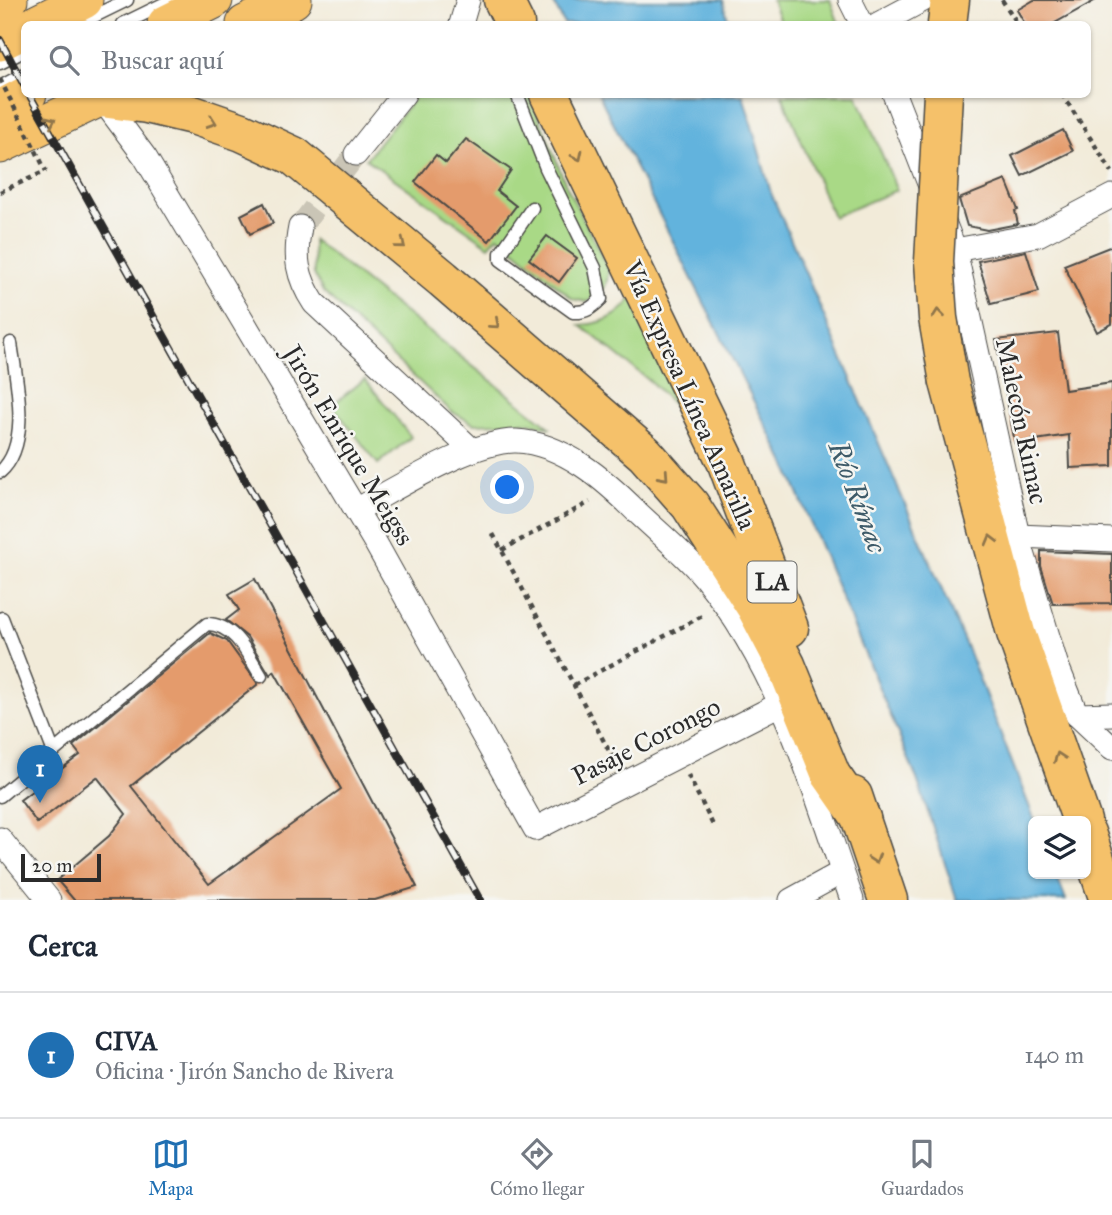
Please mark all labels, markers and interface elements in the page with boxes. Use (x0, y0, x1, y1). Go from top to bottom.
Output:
search box (21, 21, 1091, 98)
icon: search (45, 41, 83, 79)
text: Buscar aquí (101, 44, 223, 76)
one-way arrow (206, 114, 218, 128)
one-way arrow (44, 116, 56, 130)
one-way arrow (570, 149, 584, 161)
one-way arrow (394, 236, 406, 249)
street label: Vía Expresa Línea Amarilla (616, 255, 764, 534)
one-way arrow (931, 309, 946, 320)
one-way arrow (486, 316, 499, 328)
street label: Malecón Rimac (989, 335, 1055, 507)
street label: Jirón Enrique Meigss (275, 336, 421, 551)
water label: Río Rímac (820, 435, 896, 559)
one-way arrow (656, 467, 668, 480)
your location (490, 470, 524, 504)
one-way arrow (985, 534, 999, 546)
road number: LA (748, 562, 796, 602)
street label: Pasaje Corongo (567, 690, 725, 792)
pin: 1 (17, 745, 63, 803)
one-way arrow (1053, 751, 1067, 763)
map controls (1028, 816, 1091, 879)
button: layers (1028, 816, 1091, 879)
scale bar (21, 851, 102, 883)
one-way arrow (867, 853, 881, 865)
text: 20 m (32, 854, 73, 877)
text: Cerca (28, 928, 97, 964)
text: CIVA (95, 1025, 158, 1057)
text: 1 (46, 1041, 56, 1069)
text: 140 m (1024, 1041, 1084, 1069)
text: Oficina · Jirón Sancho de Rivera (95, 1057, 394, 1085)
tab: Mapa (148, 1135, 193, 1200)
tab: Cómo llegar (490, 1135, 584, 1200)
tab: Guardados (881, 1135, 964, 1200)

